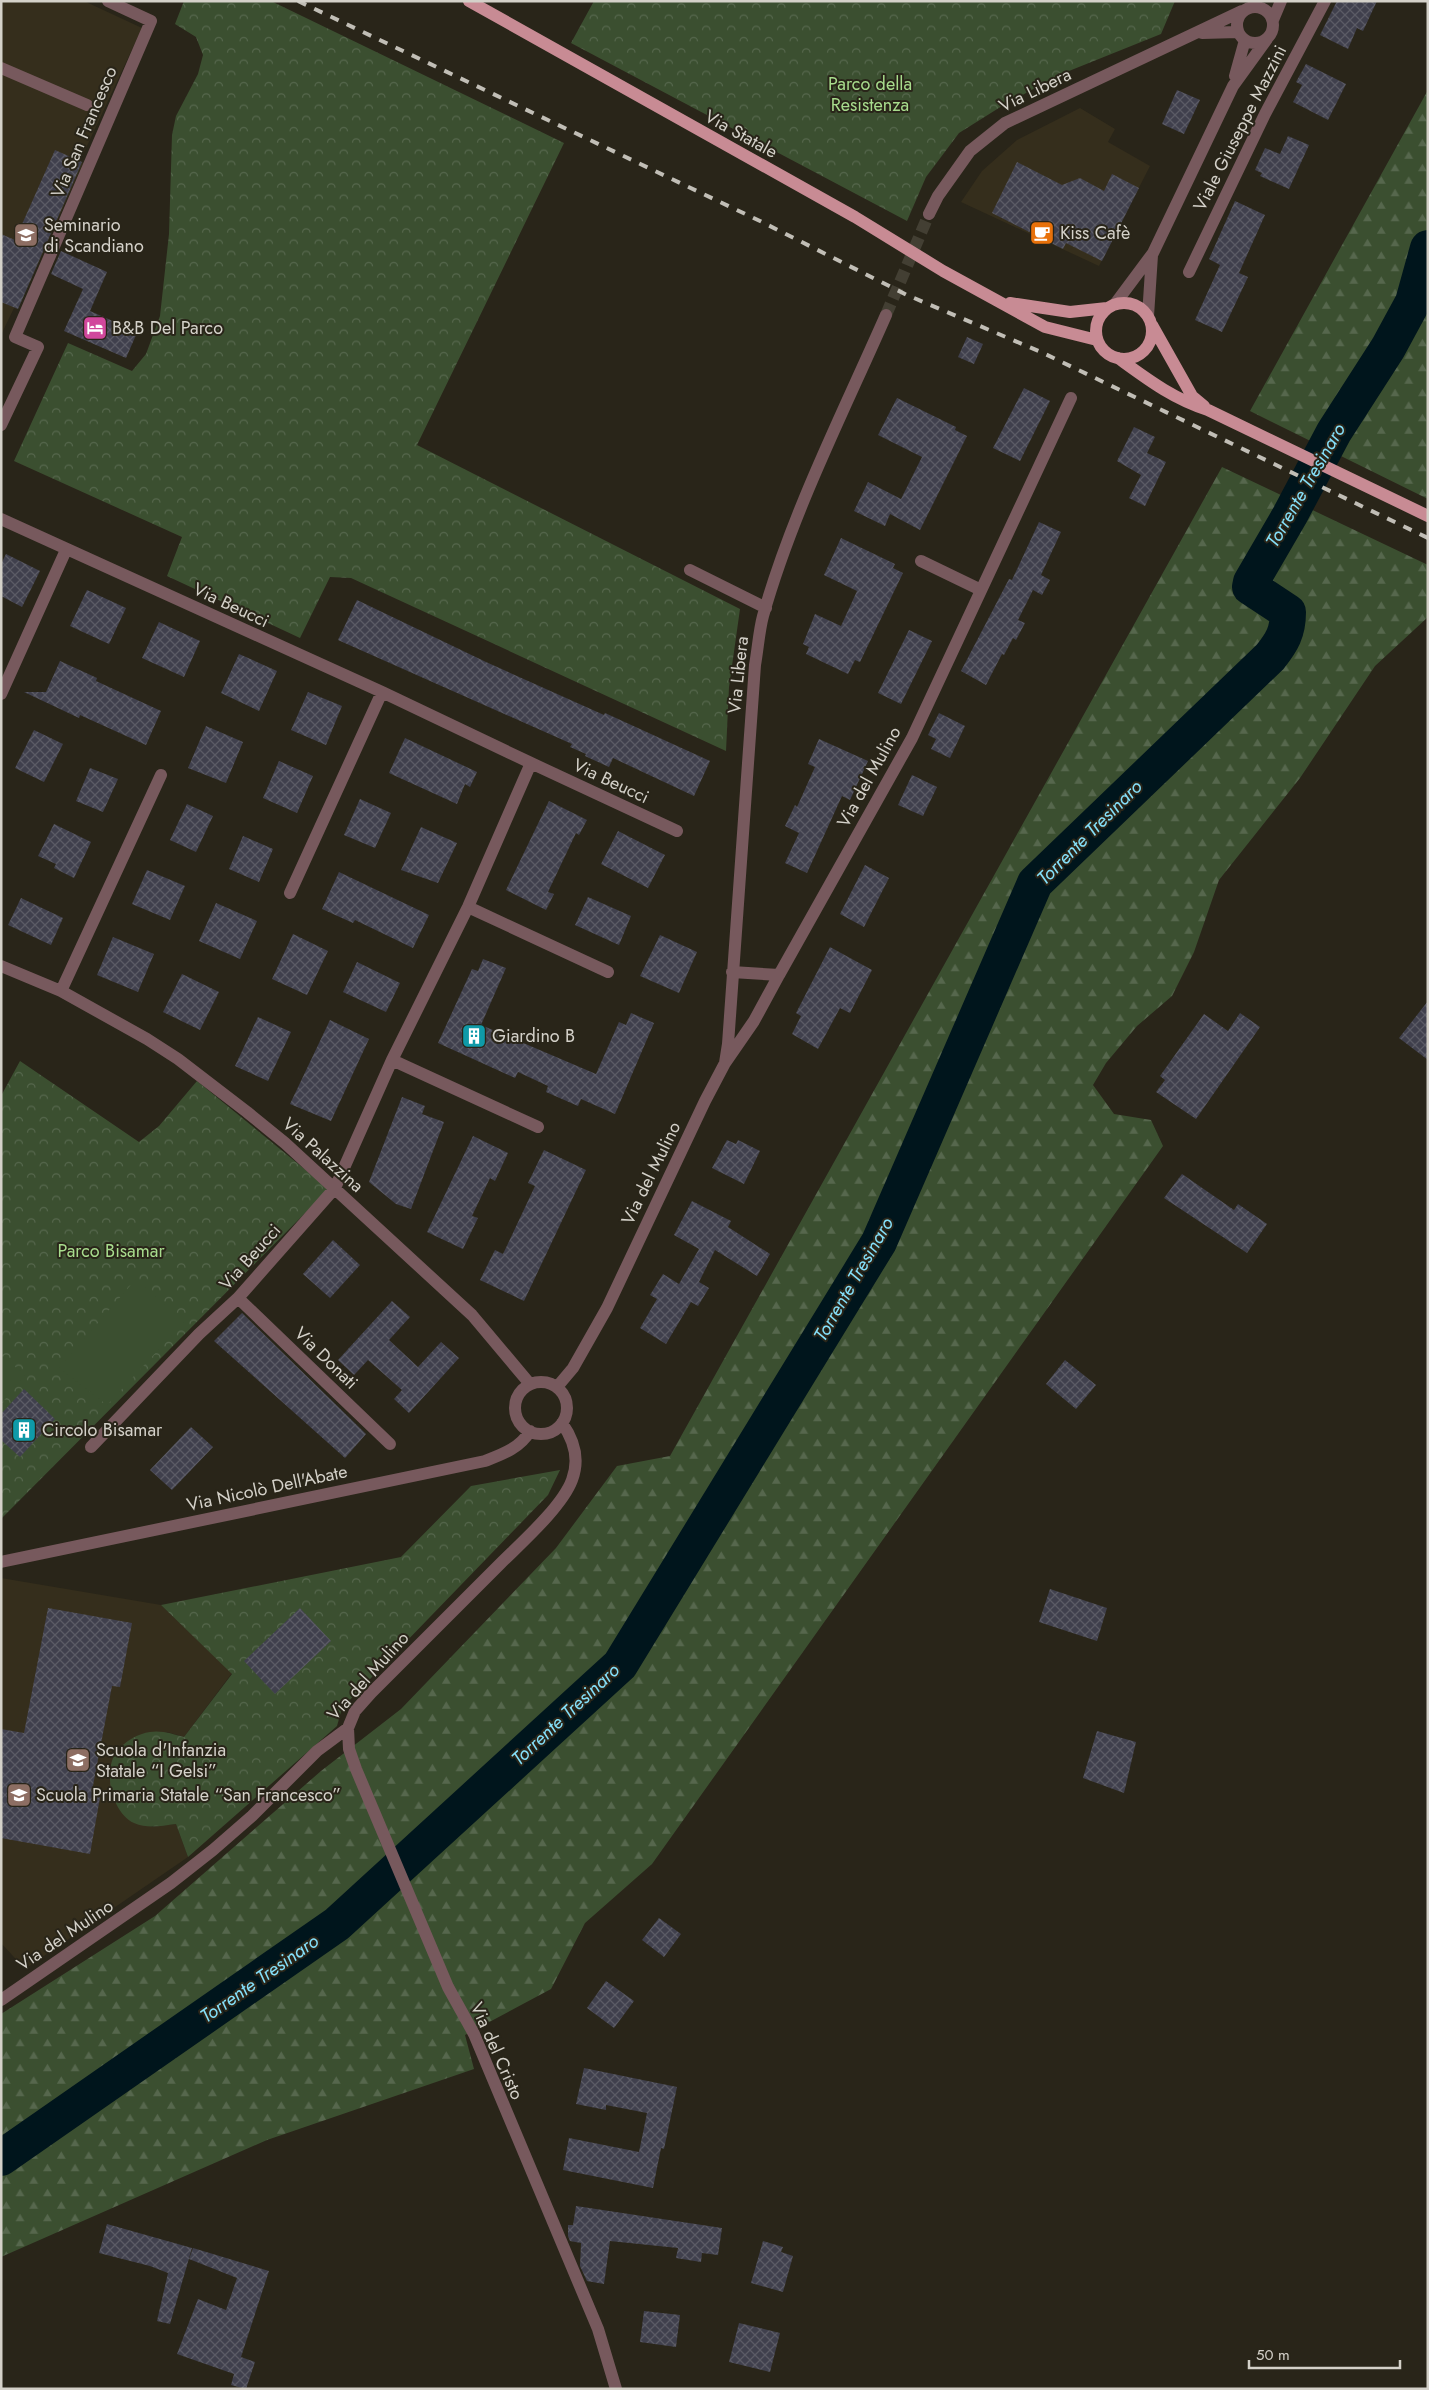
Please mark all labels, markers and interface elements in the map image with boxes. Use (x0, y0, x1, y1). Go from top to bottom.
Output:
street label: Viale Giuseppe Mazzini (1187, 41, 1293, 215)
street label: Via Libera (994, 61, 1076, 119)
street label: Via San Francesco (45, 62, 123, 202)
park label: Parco della Resistenza (828, 71, 912, 118)
street label: Via Statale (700, 103, 782, 165)
place label: Seminario di Scandiano (44, 212, 144, 259)
cafe icon: Kiss Cafè (1029, 220, 1055, 246)
place label: Kiss Cafè (1060, 220, 1130, 246)
school or university icon: Seminario di Scandiano (13, 222, 39, 248)
hotel icon: B&B Del Parco (82, 315, 108, 341)
place label: B&B Del Parco (112, 315, 223, 341)
water label: Torrente Tresinaro (1259, 418, 1352, 552)
street label: Via Beucci (189, 576, 273, 634)
street label: Via Libera (721, 635, 755, 715)
street label: Via del Mulino (831, 722, 908, 832)
street label: Via Beucci (569, 752, 653, 810)
water label: Torrente Tresinaro (1031, 774, 1148, 891)
building icon: Giardino B (461, 1023, 487, 1049)
place label: Giardino B (492, 1023, 575, 1049)
street label: Via Palazzina (277, 1111, 369, 1199)
street label: Via del Mulino (615, 1117, 687, 1229)
water label: Torrente Tresinaro (807, 1212, 900, 1346)
street label: Via Beucci (213, 1218, 287, 1296)
park label: Parco Bisamar (57, 1238, 165, 1264)
street label: Via Donati (288, 1321, 364, 1395)
building icon: Circolo Bisamar (11, 1417, 37, 1443)
place label: Circolo Bisamar (42, 1417, 163, 1443)
street label: Via Nicolò Dell'Abate (184, 1458, 350, 1518)
street label: Via del Mulino (321, 1626, 415, 1726)
water label: Torrente Tresinaro (505, 1657, 625, 1772)
place label: Scuola d'Infanzia Statale “I Gelsi” (96, 1737, 226, 1784)
school or university icon: Scuola d'Infanzia Statale “I Gelsi” (65, 1747, 91, 1773)
school or university icon: Scuola Primaria Statale “San Francesco” (6, 1782, 32, 1808)
place label: Scuola Primaria Statale “San Francesco” (36, 1782, 341, 1808)
street label: Via del Mulino (11, 1893, 119, 1977)
water label: Torrente Tresinaro (195, 1927, 324, 2029)
street label: Via del Cristo (464, 1998, 530, 2104)
scale bar (1249, 2338, 1400, 2370)
text: 50 m (1256, 2344, 1290, 2366)

